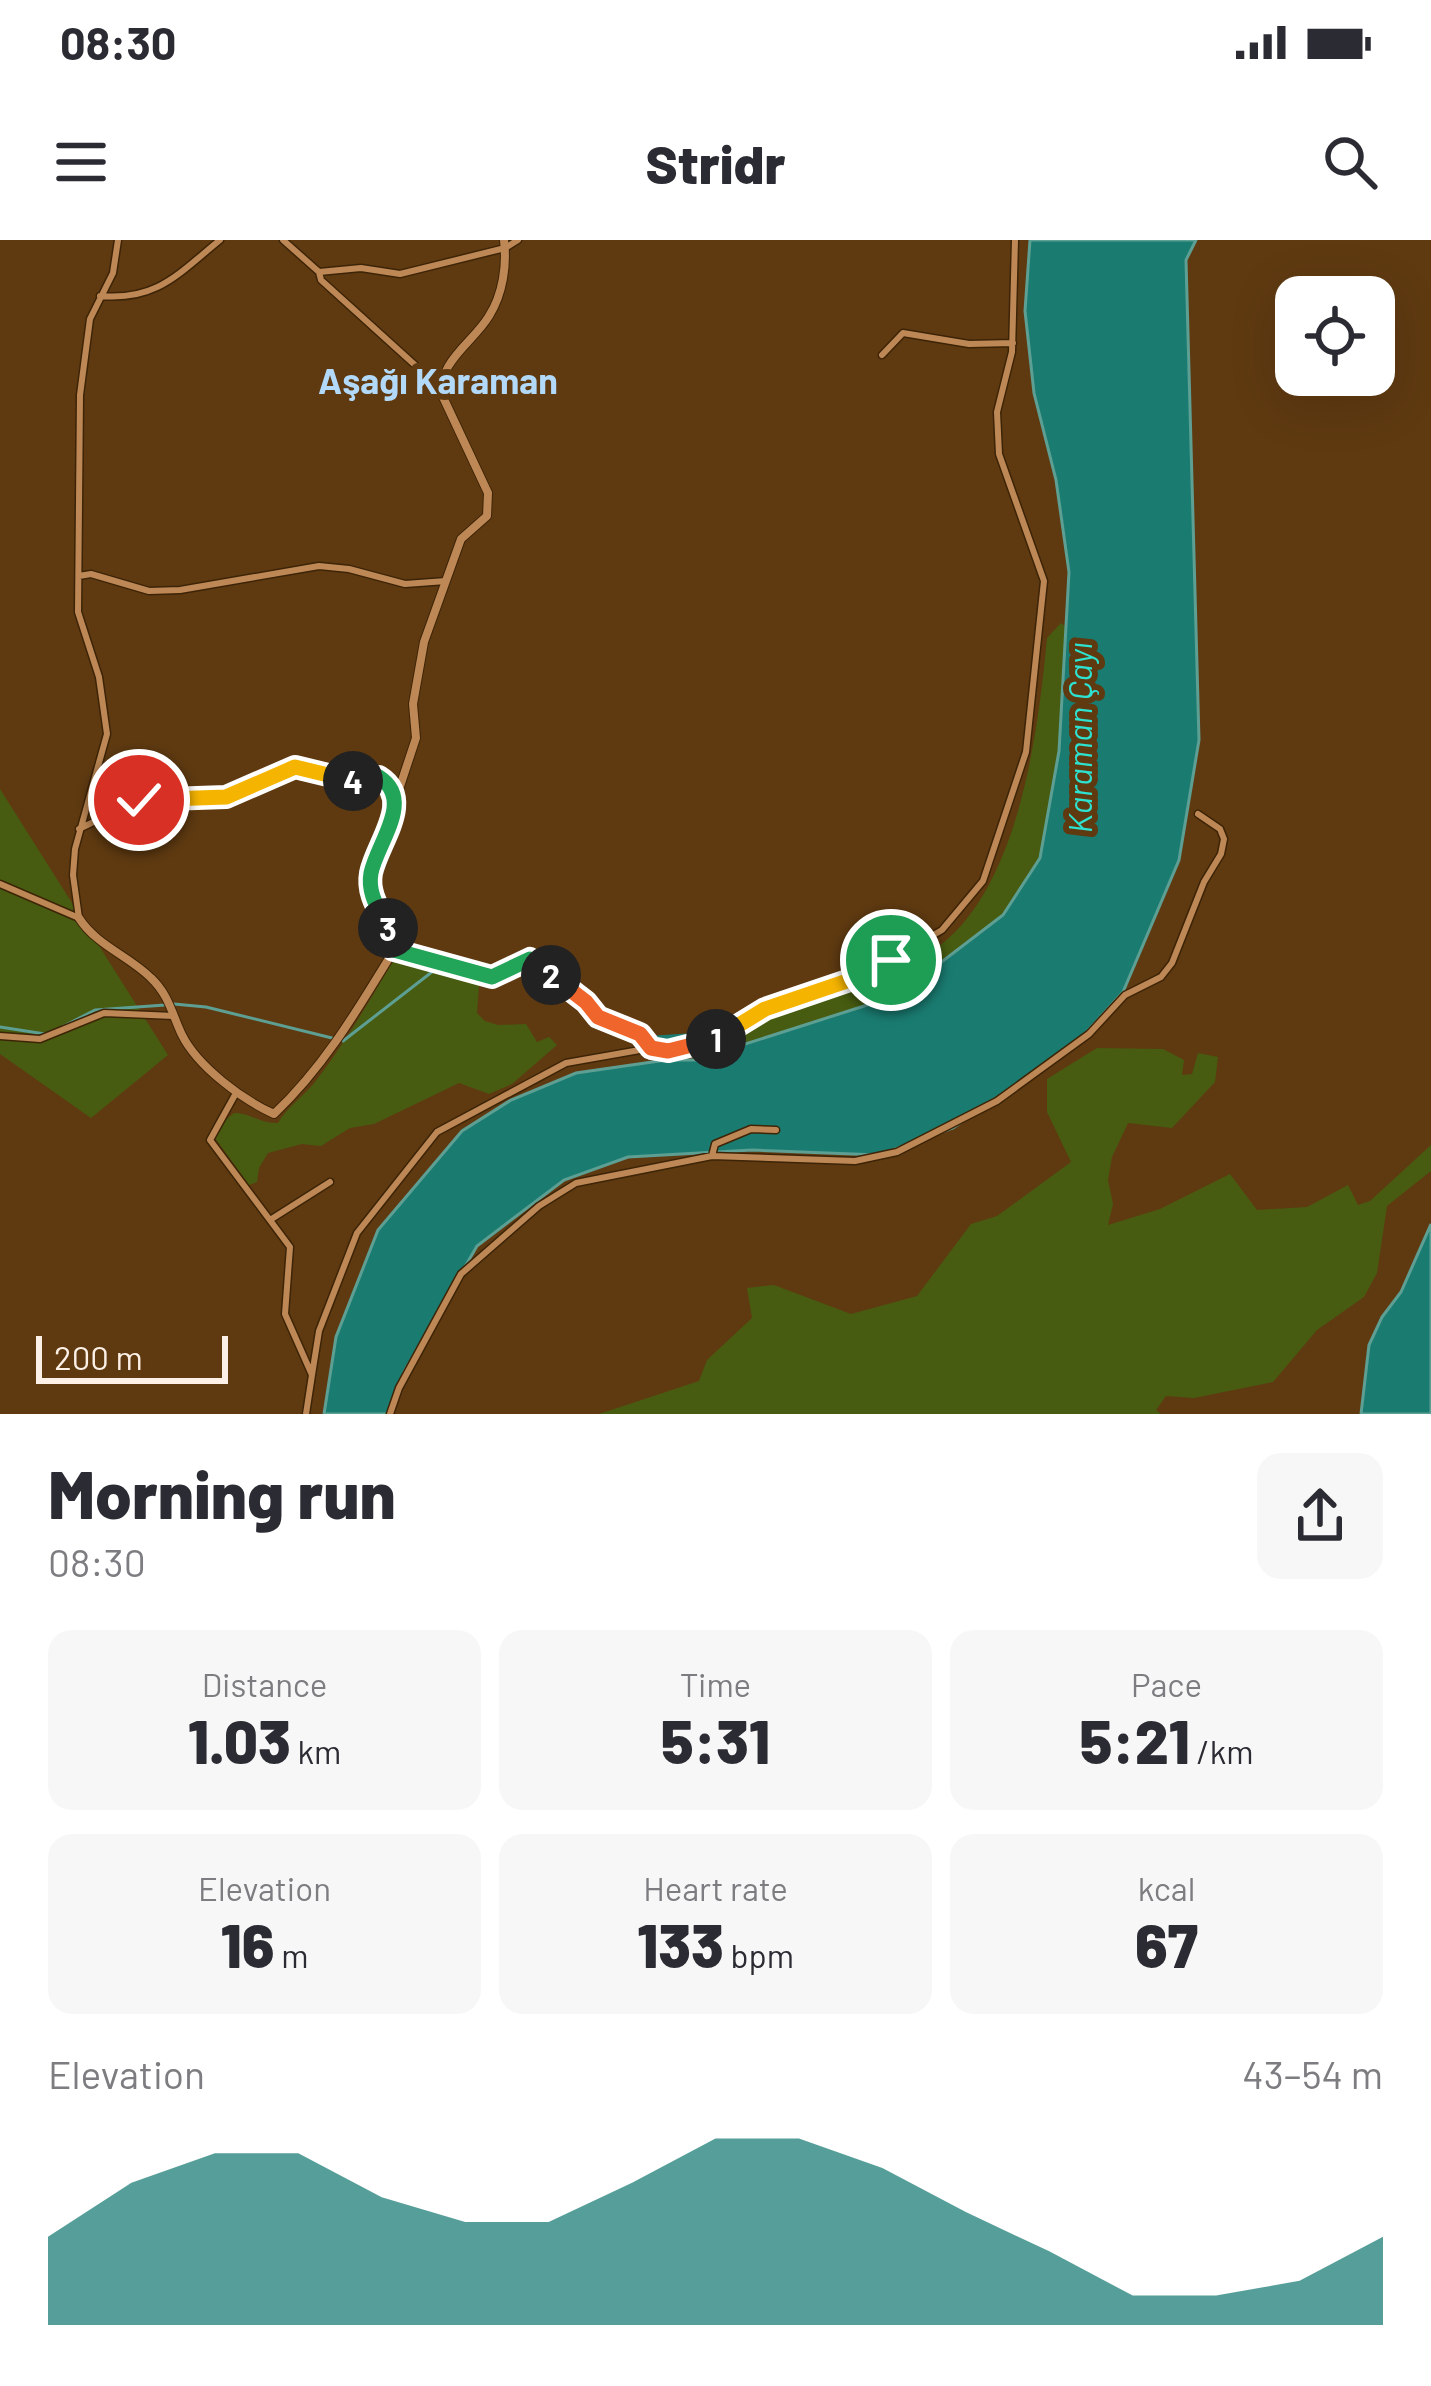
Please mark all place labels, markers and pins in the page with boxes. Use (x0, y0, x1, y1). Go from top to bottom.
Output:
pin (88, 749, 190, 851)
pin: 4 (323, 751, 383, 811)
pin: 3 (358, 898, 418, 958)
pin (840, 909, 942, 1011)
pin: 2 (521, 945, 581, 1005)
pin: 1 (686, 1009, 746, 1069)

